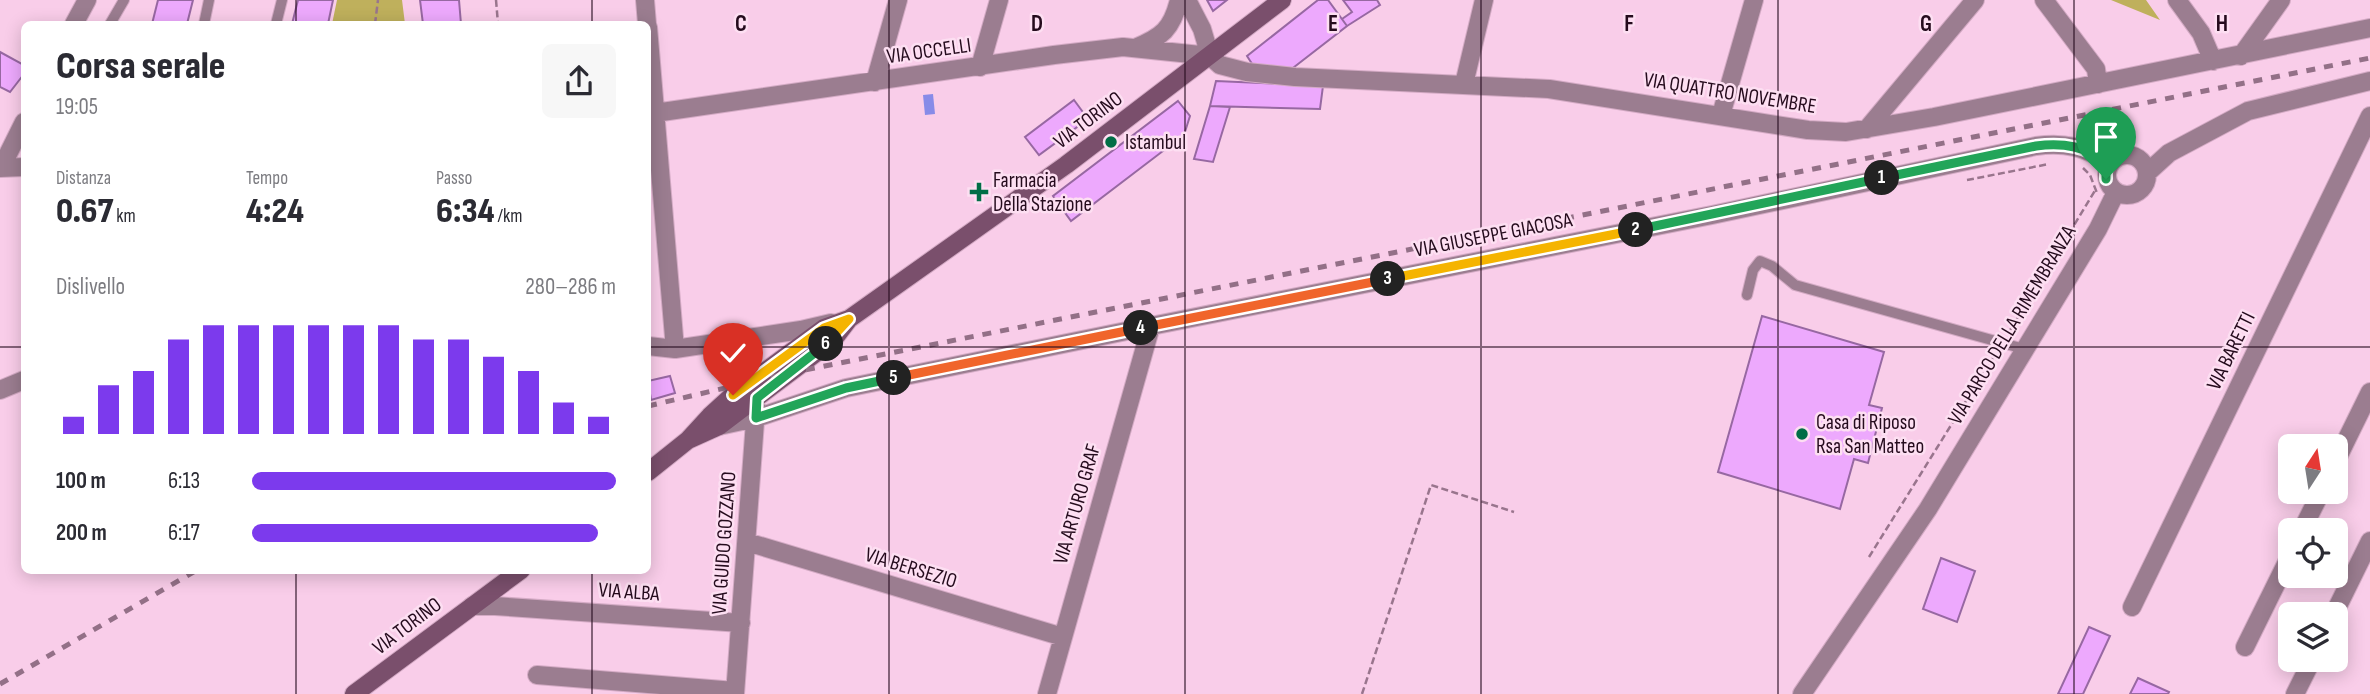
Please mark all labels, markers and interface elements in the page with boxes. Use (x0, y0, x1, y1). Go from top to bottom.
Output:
text: C (735, 10, 747, 38)
text: D (1031, 10, 1043, 38)
text: E (1328, 10, 1338, 38)
text: F (1624, 10, 1634, 38)
text: G (1920, 10, 1932, 38)
text: H (2216, 10, 2228, 38)
street label: VIA OCCELLI (885, 33, 973, 69)
text: Corsa serale (56, 44, 226, 89)
button: share (542, 44, 616, 118)
street label: VIA QUATTRO NOVEMBRE (1642, 67, 1818, 119)
street label: VIA TORINO (1049, 86, 1127, 154)
text: 19:05 (56, 93, 98, 121)
pin (2076, 107, 2136, 179)
icon: arrive (2087, 118, 2125, 156)
place label: Istambul (1125, 130, 1186, 155)
marker: Istambul (1103, 134, 1119, 150)
pin: 1 (1864, 160, 1899, 196)
text: 1 (1878, 166, 1885, 189)
text: Distanza (56, 167, 111, 190)
text: Tempo (246, 167, 288, 190)
text: Passo (436, 167, 472, 190)
place label: Farmacia Della Stazione (993, 168, 1092, 217)
marker: Farmacia Della Stazione (971, 184, 987, 200)
text: 0.67 (56, 190, 113, 233)
text: 4:24 (246, 190, 304, 233)
text: 6:34 (436, 190, 495, 233)
text: km (113, 205, 136, 228)
text: /km (495, 205, 522, 228)
street label: VIA GIUSEPPE GIACOSA (1412, 207, 1575, 263)
pin: 2 (1618, 212, 1654, 247)
text: 2 (1631, 218, 1640, 241)
street label: VIA PARCO DELLA RIMEMBRANZA (1943, 220, 2082, 429)
pin: 3 (1370, 262, 1406, 296)
text: 3 (1383, 267, 1392, 290)
text: Dislivello (56, 273, 125, 301)
text: 280–286 m (525, 273, 616, 301)
street label: VIA BARETTI (2201, 308, 2261, 394)
pin: 4 (1124, 310, 1158, 346)
text: 4 (1136, 316, 1145, 339)
pin (703, 323, 763, 395)
pin: 6 (808, 326, 844, 362)
text: 6 (821, 332, 830, 355)
icon: check (714, 334, 752, 372)
pin: 5 (876, 360, 912, 396)
text: 5 (889, 366, 898, 389)
place label: Casa di Riposo Rsa San Matteo (1816, 410, 1924, 459)
marker: Casa di Riposo Rsa San Matteo (1794, 426, 1810, 442)
north arrow (2278, 434, 2348, 504)
map controls (2278, 434, 2348, 672)
street label: VIA ARTURO GRAF (1048, 441, 1106, 567)
text: 100 m (56, 467, 106, 495)
text: 6:13 (168, 467, 200, 495)
street label: VIA GUIDO GOZZANO (707, 471, 741, 615)
button: locate (2278, 518, 2348, 588)
text: 200 m (56, 519, 107, 547)
text: 6:17 (168, 519, 200, 547)
street label: VIA BERSEZIO (862, 542, 960, 594)
street label: VIA ALBA (598, 577, 661, 607)
street label: VIA TORINO (368, 592, 446, 660)
button: layers (2278, 602, 2348, 672)

